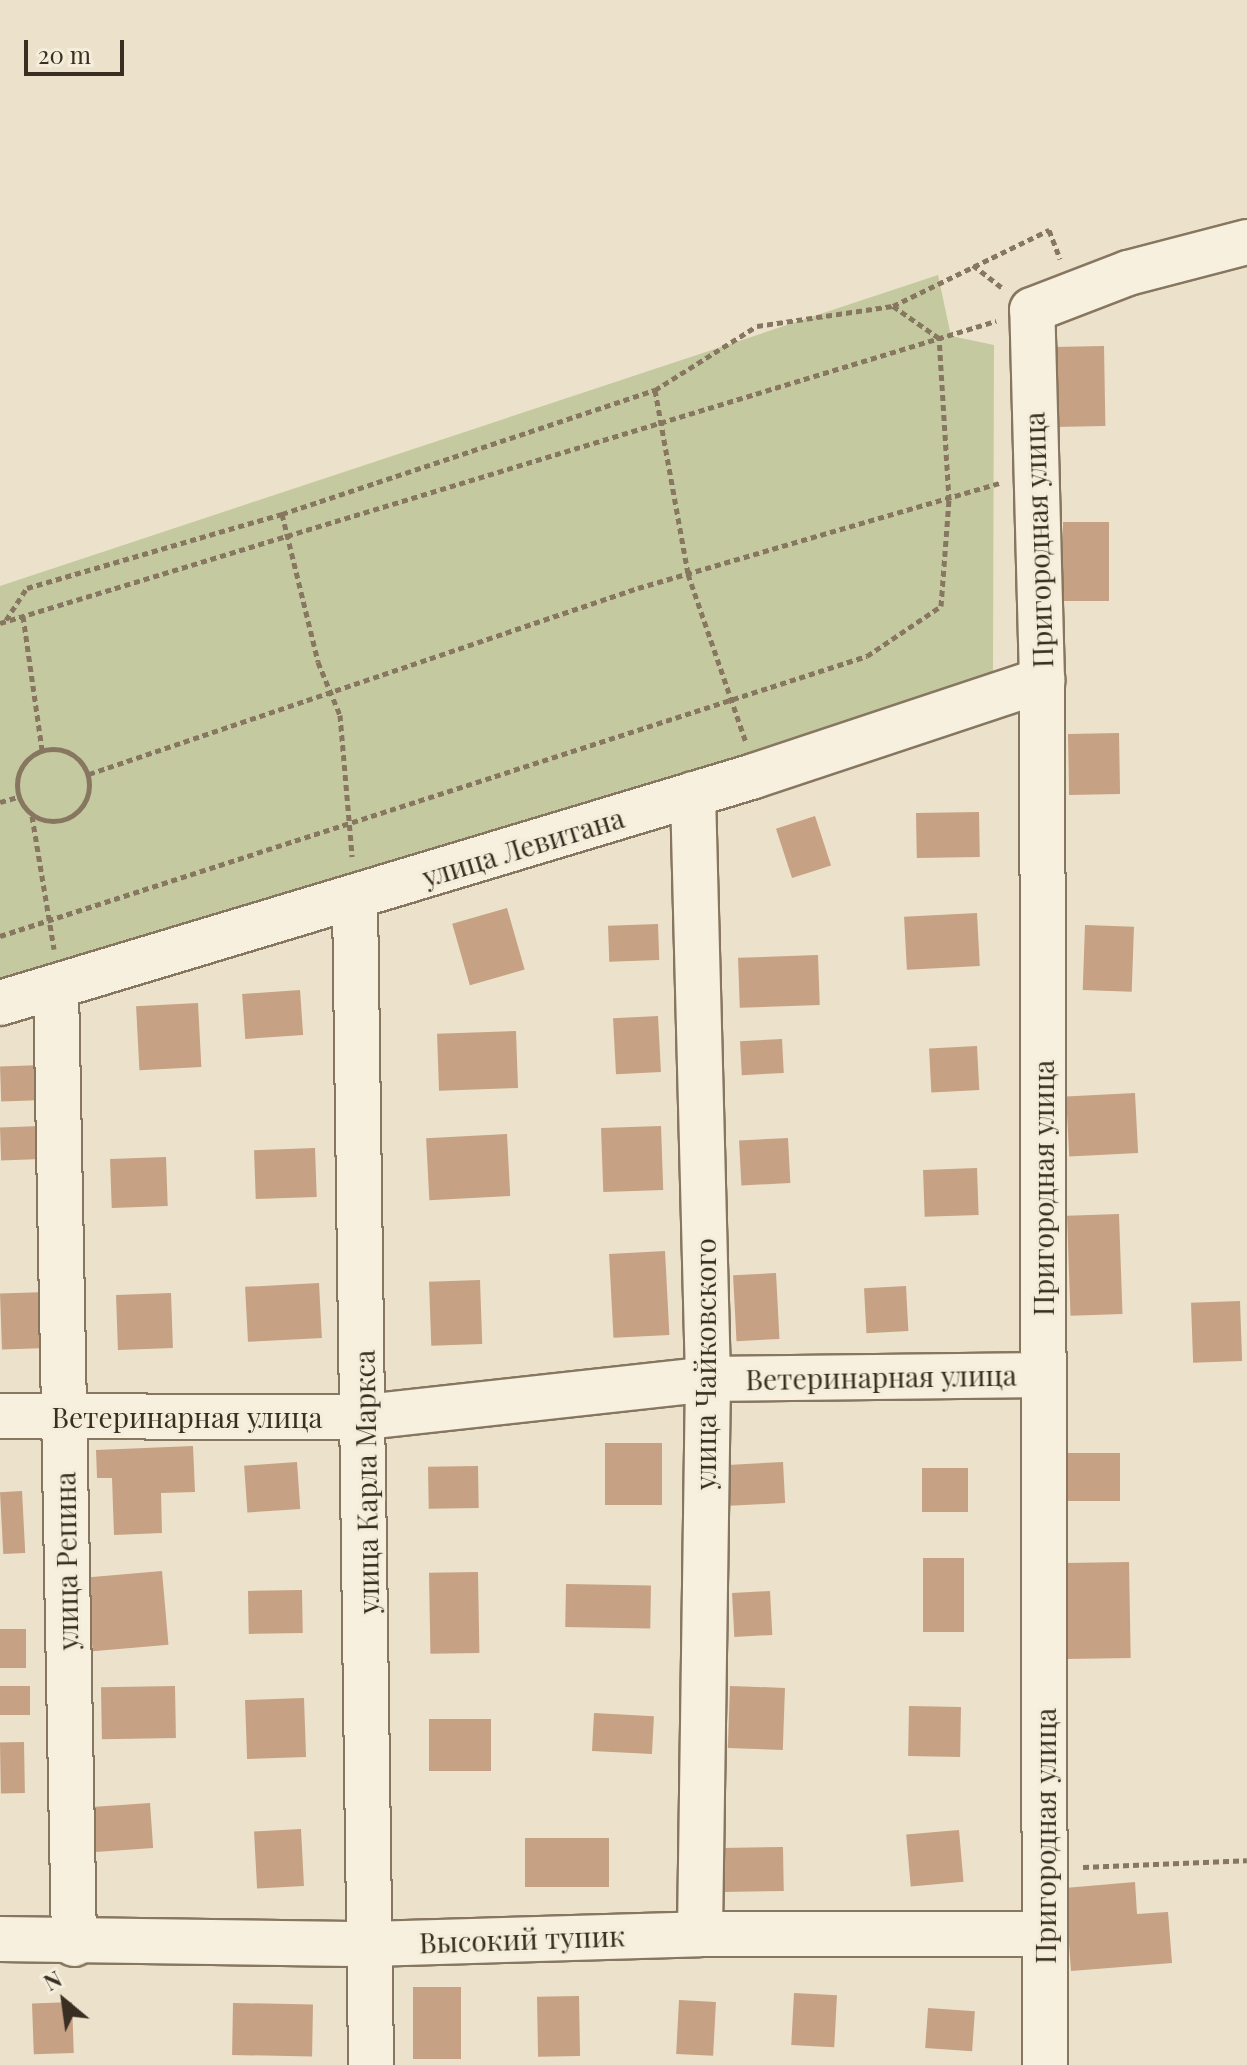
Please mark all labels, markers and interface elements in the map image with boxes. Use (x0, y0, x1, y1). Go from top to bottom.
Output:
scale bar (28, 24, 128, 74)
text: 20 m (38, 38, 91, 70)
street label: Пригородная улица (1017, 411, 1059, 669)
street label: улица Левитана (418, 800, 628, 894)
street label: Пригородная улица (1026, 1060, 1060, 1316)
street label: улица Чайковского (688, 1238, 722, 1490)
street label: улица Карла Маркса (347, 1350, 385, 1614)
street label: Ветеринарная улица (745, 1358, 1017, 1396)
street label: Ветеринарная улица (51, 1400, 323, 1434)
street label: улица Репина (48, 1471, 84, 1651)
street label: Пригородная улица (1028, 1708, 1062, 1964)
street label: Высокий тупик (419, 1919, 625, 1959)
north arrow (24, 1961, 104, 2041)
text: N (38, 1963, 67, 1997)

